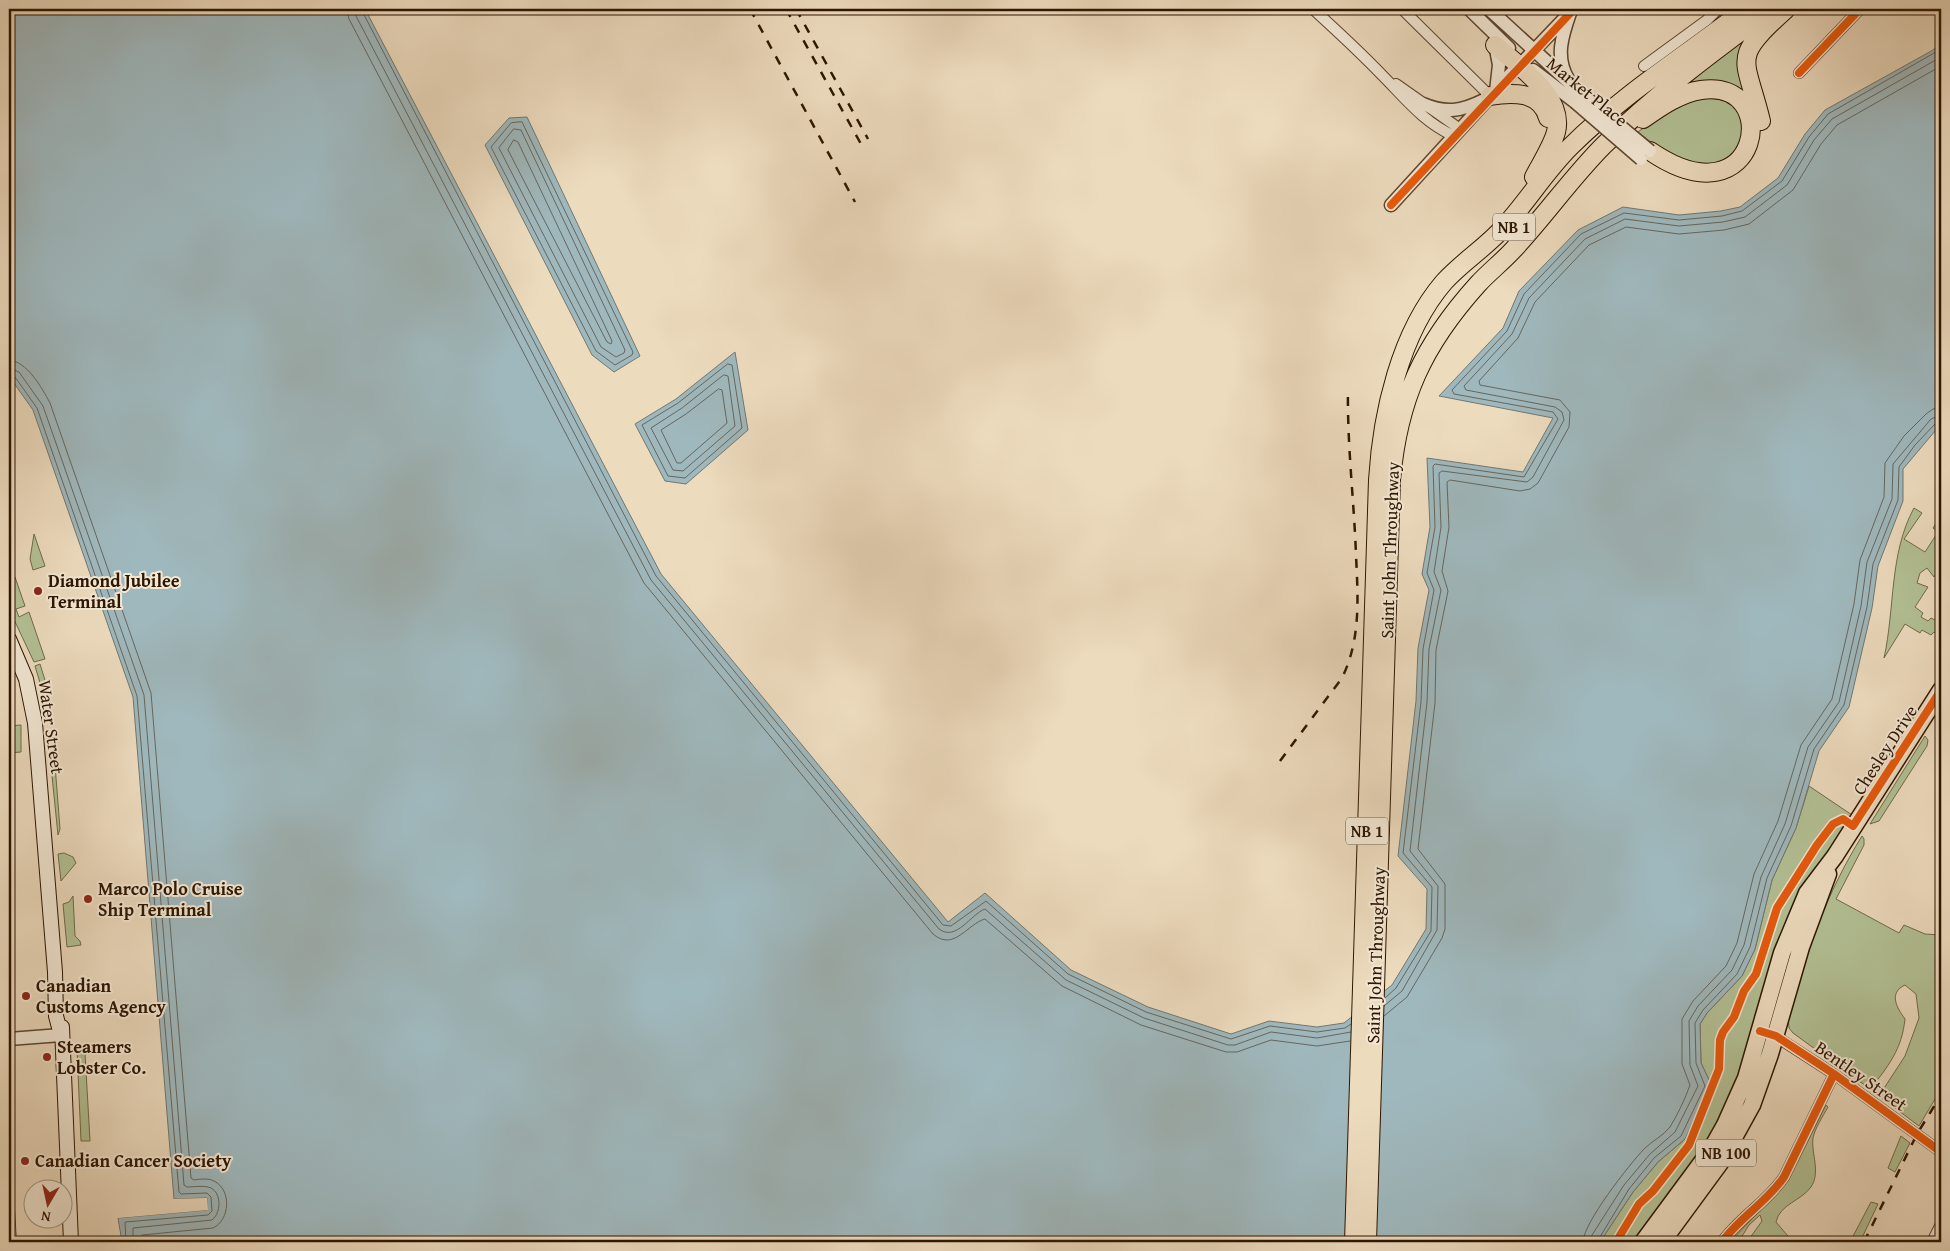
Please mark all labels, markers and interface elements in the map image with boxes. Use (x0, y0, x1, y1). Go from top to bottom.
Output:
street label: Market Place (1541, 50, 1634, 133)
road number: NB 1 (1493, 213, 1535, 240)
street label: Saint John Throughway (1373, 461, 1406, 639)
place label: Diamond Jubilee Terminal (48, 567, 180, 615)
marker: Diamond Jubilee Terminal (32, 585, 44, 597)
street label: Water Street (32, 678, 72, 776)
street label: Chesley Drive (1845, 699, 1924, 800)
road number: NB 1 (1346, 818, 1388, 844)
street label: Saint John Throughway (1359, 866, 1392, 1044)
place label: Marco Polo Cruise Ship Terminal (98, 875, 243, 923)
marker: Marco Polo Cruise Ship Terminal (82, 893, 94, 905)
place label: Canadian Customs Agency (36, 972, 167, 1020)
marker: Canadian Customs Agency (20, 990, 32, 1002)
place label: Steamers Lobster Co. (57, 1033, 146, 1081)
street label: Bentley Street (1810, 1034, 1913, 1118)
marker: Steamers Lobster Co. (41, 1051, 53, 1063)
road number: NB 100 (1696, 1140, 1756, 1166)
place label: Canadian Cancer Society (35, 1147, 232, 1174)
marker: Canadian Cancer Society (19, 1155, 31, 1167)
north arrow (22, 1178, 72, 1228)
text: N (39, 1206, 52, 1227)

